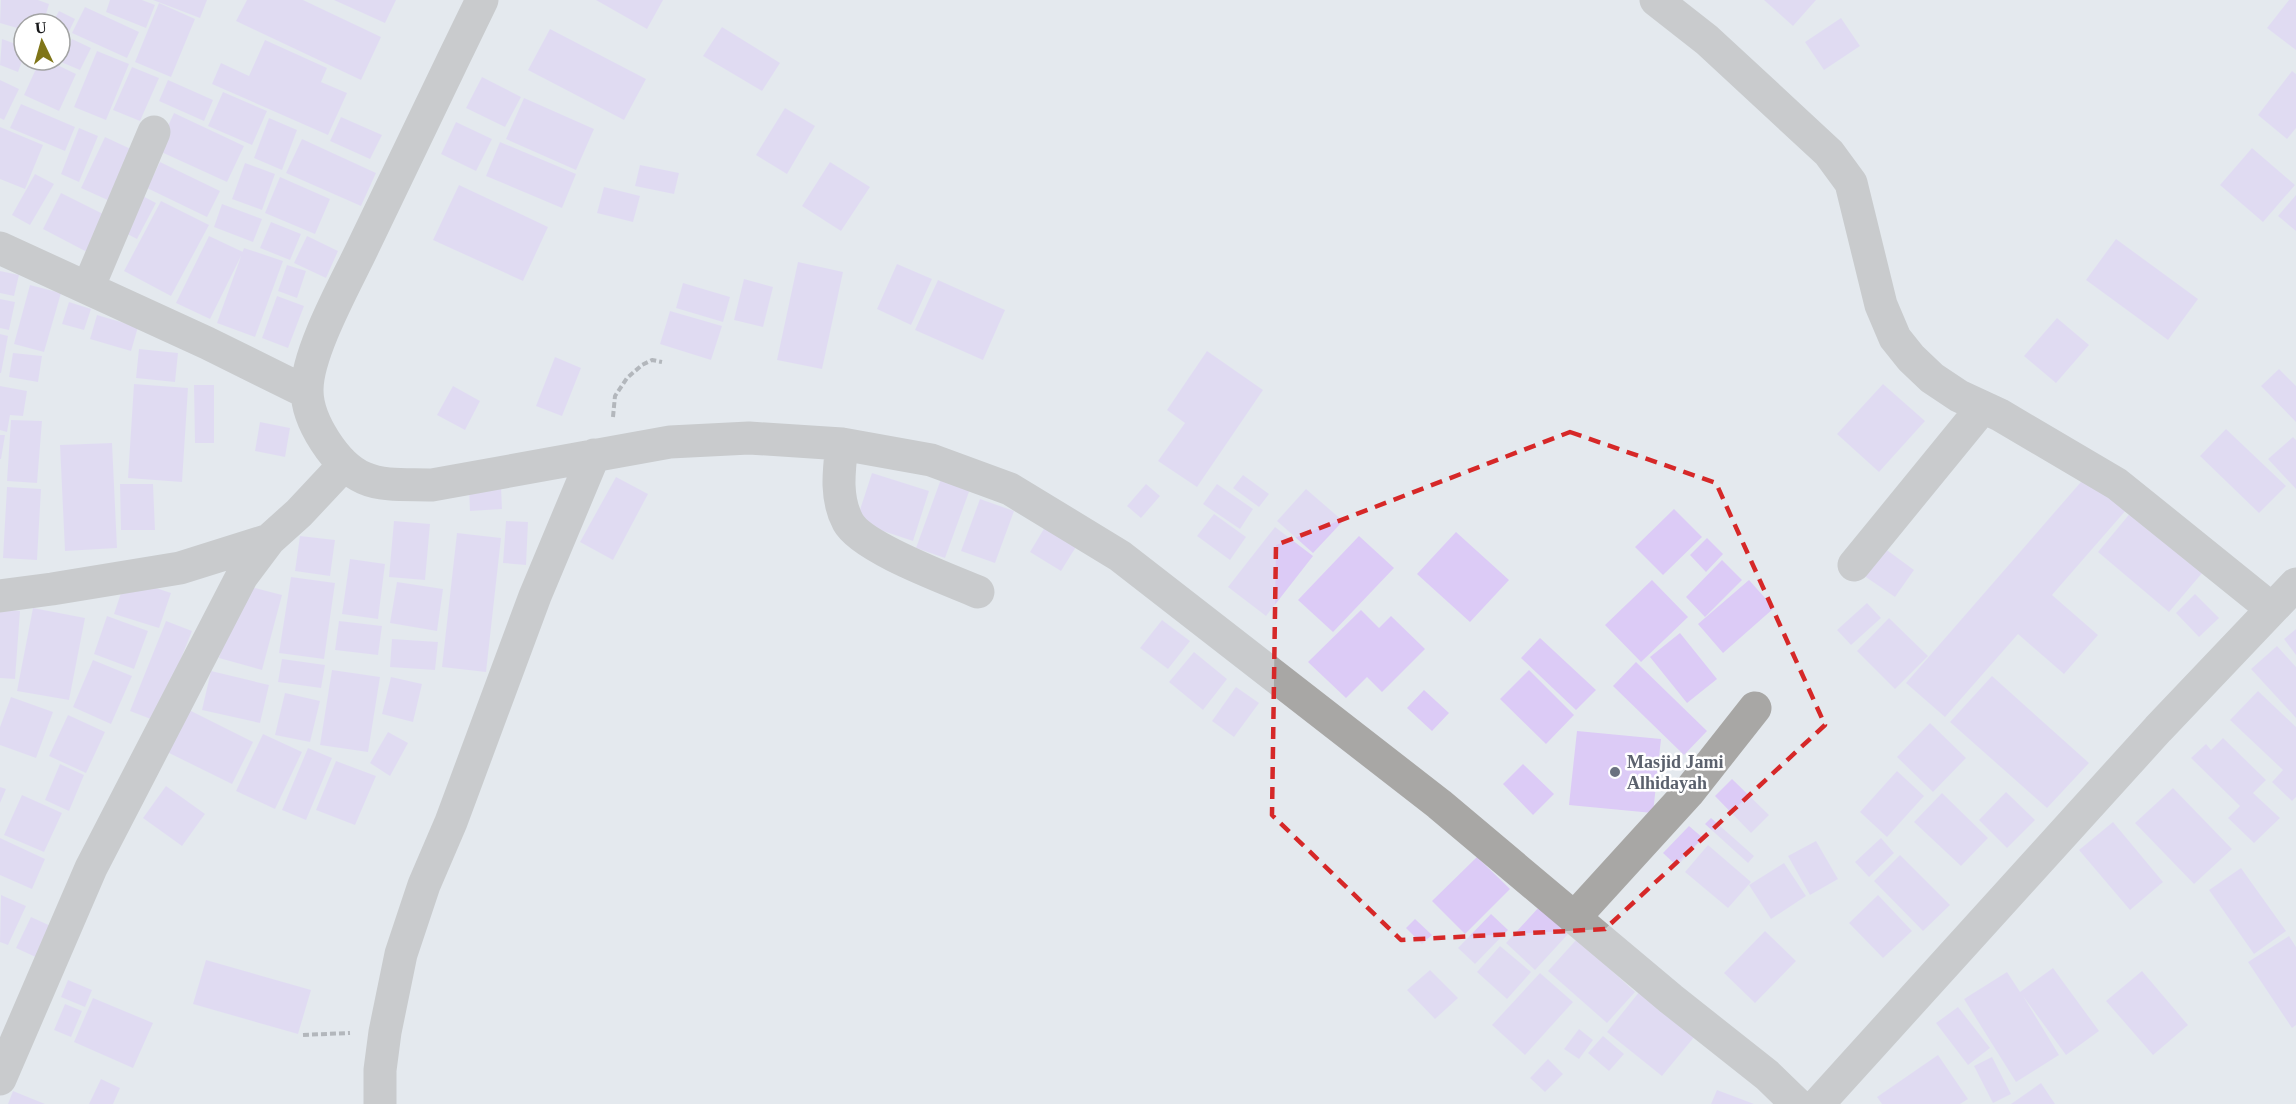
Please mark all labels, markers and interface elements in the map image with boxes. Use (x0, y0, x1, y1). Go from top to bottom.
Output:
north arrow (12, 12, 72, 72)
text: U (34, 19, 48, 37)
place label: Masjid Jami Alhidayah (1627, 752, 1724, 793)
marker: Masjid Jami Alhidayah (1608, 765, 1622, 779)

